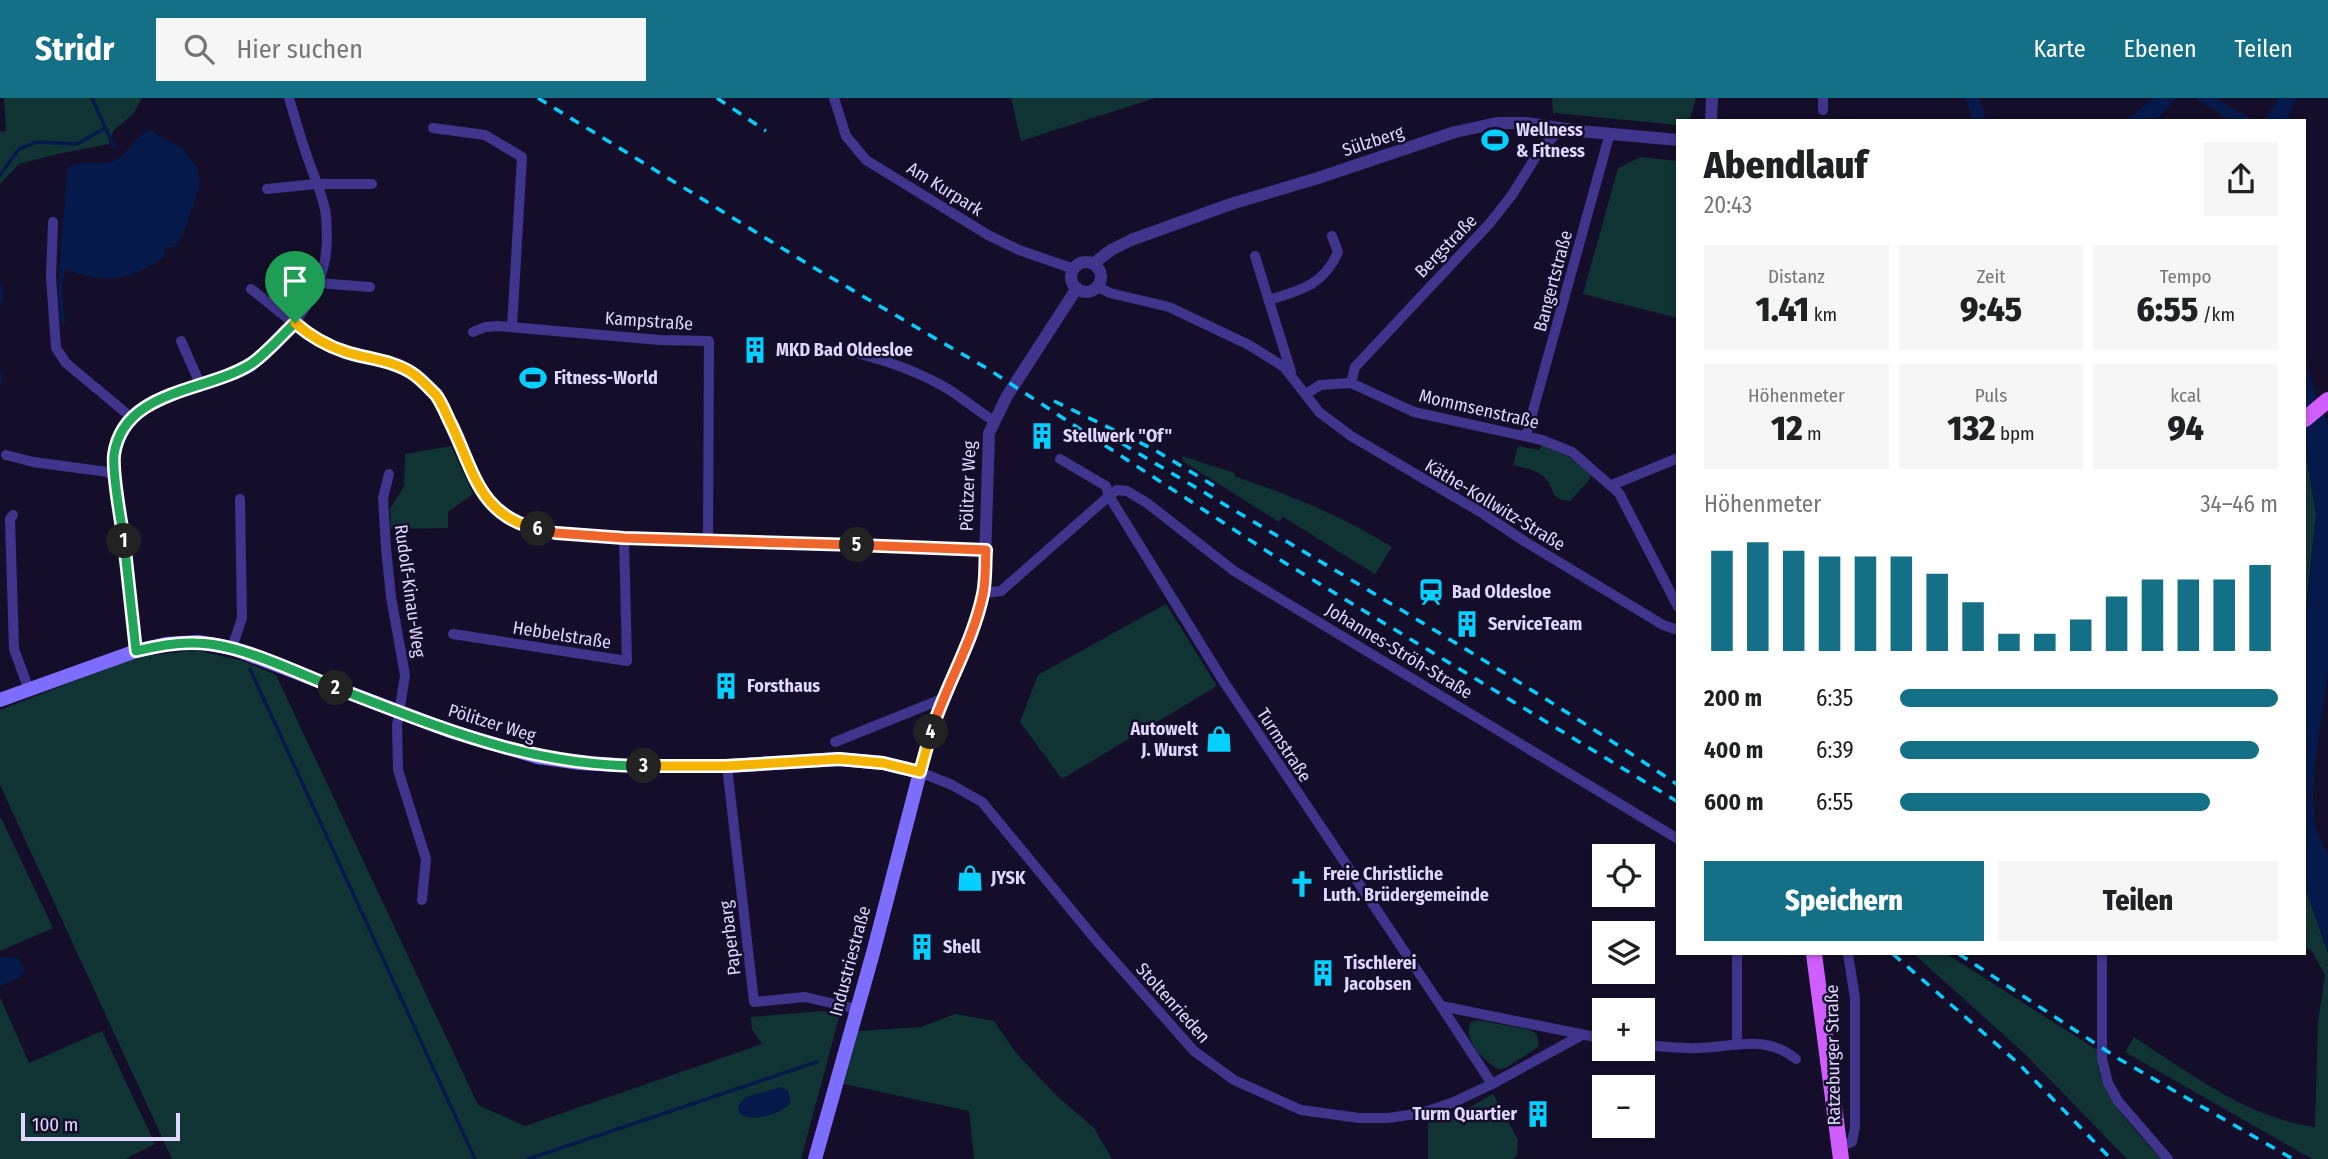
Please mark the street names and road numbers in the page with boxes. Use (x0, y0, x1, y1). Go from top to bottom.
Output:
street label: Sülzberg (1339, 121, 1407, 161)
street label: Am Kurpark (903, 157, 988, 221)
street label: Bergstraße (1410, 210, 1482, 282)
street label: Bangertstraße (1529, 228, 1577, 334)
street label: Kampstraße (604, 307, 694, 335)
street label: Mommsenstraße (1417, 384, 1541, 434)
street label: Pölitzer Weg (955, 440, 981, 532)
street label: Käthe-Kollwitz-Straße (1421, 454, 1569, 556)
street label: Rudolf-Kinau-Weg (390, 523, 430, 659)
street label: Johannes-Ströh-Straße (1322, 598, 1476, 704)
street label: Hebbelstraße (511, 616, 613, 654)
street label: Pölitzer Weg (445, 699, 539, 747)
street label: Turmstraße (1252, 704, 1316, 786)
street label: Paperbarg (714, 899, 745, 976)
street label: Industriestraße (825, 903, 875, 1019)
street label: Stoltenrieden (1131, 958, 1215, 1048)
street label: Ratzeburger Straße (1821, 984, 1845, 1126)

